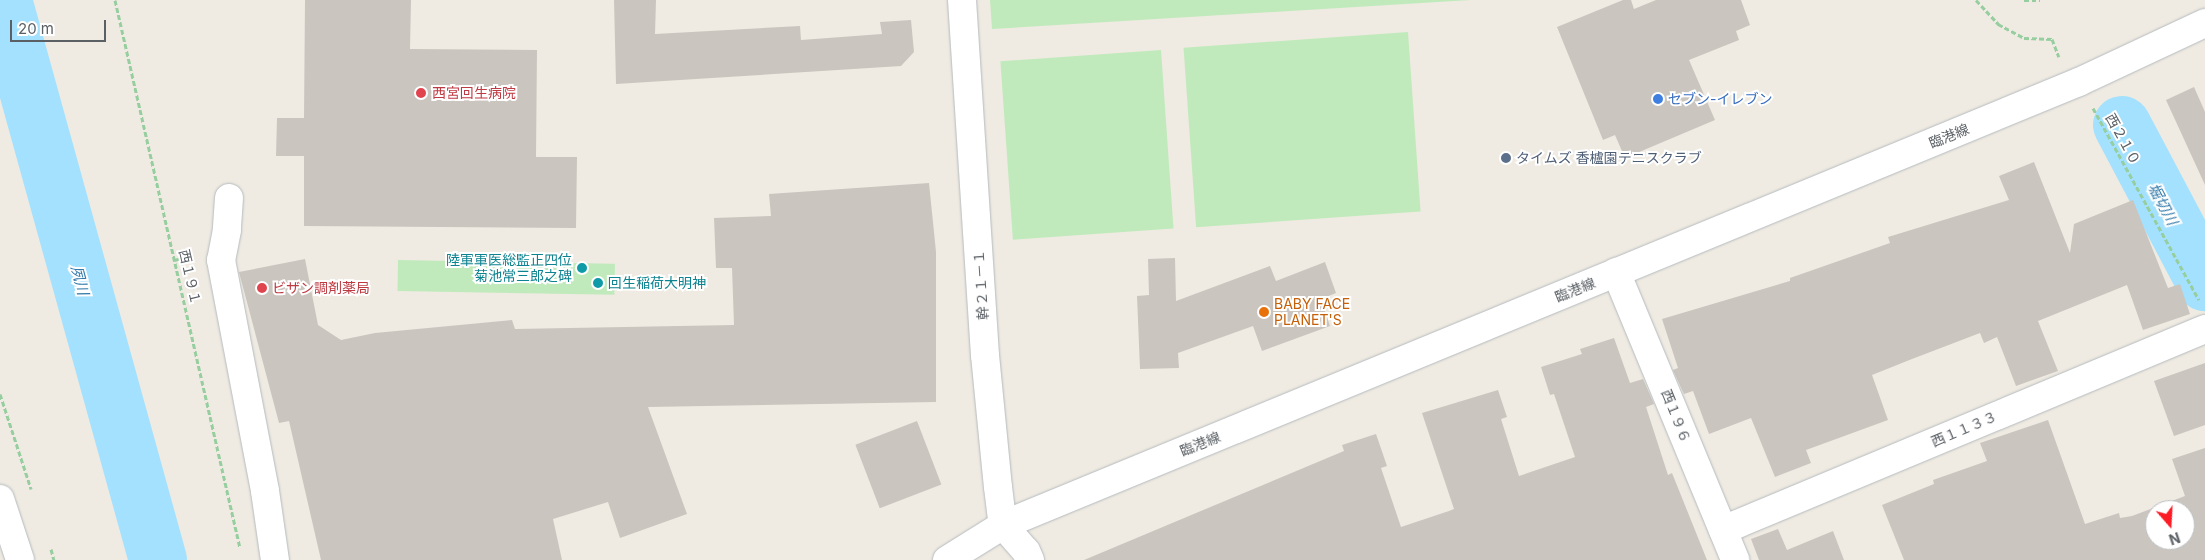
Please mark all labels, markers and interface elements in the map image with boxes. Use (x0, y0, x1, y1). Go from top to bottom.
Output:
scale bar (12, 10, 109, 42)
text: 20 m (18, 19, 54, 38)
place label: 西宮回生病院 (432, 85, 516, 101)
marker: 西宮回生病院 (414, 86, 428, 100)
place label: セブン-イレブン (1668, 91, 1772, 107)
marker: セブン-イレブン (1652, 93, 1664, 105)
street label: 西２１０ (2102, 110, 2144, 168)
street label: 臨港線 (1926, 120, 1972, 152)
place label: タイムズ 香櫨園テニスクラブ (1516, 150, 1702, 166)
marker: タイムズ 香櫨園テニスクラブ (1500, 152, 1512, 164)
water label: 堀切川 (2144, 180, 2182, 228)
street label: 西１９１ (176, 248, 204, 306)
street label: 幹２１－１ (970, 249, 992, 321)
place label: 陸軍軍医総監正四位 菊池常三郎之碑 (446, 252, 572, 284)
marker: 陸軍軍医総監正四位 菊池常三郎之碑 (576, 262, 588, 274)
water label: 夙川 (67, 263, 93, 297)
street label: 臨港線 (1552, 274, 1598, 306)
place label: 回生稲荷大明神 (608, 275, 706, 291)
marker: 回生稲荷大明神 (592, 277, 604, 289)
place label: ビザン調剤薬局 (272, 280, 370, 296)
marker: ビザン調剤薬局 (256, 282, 268, 294)
place label: BABY FACE PLANET'S (1274, 296, 1350, 328)
marker: BABY FACE PLANET'S (1258, 306, 1270, 318)
street label: 西１９６ (1658, 387, 1694, 445)
street label: 西１１３３ (1929, 408, 1999, 450)
street label: 臨港線 (1177, 428, 1223, 460)
north arrow (2145, 500, 2195, 550)
text: N (2167, 529, 2183, 548)

